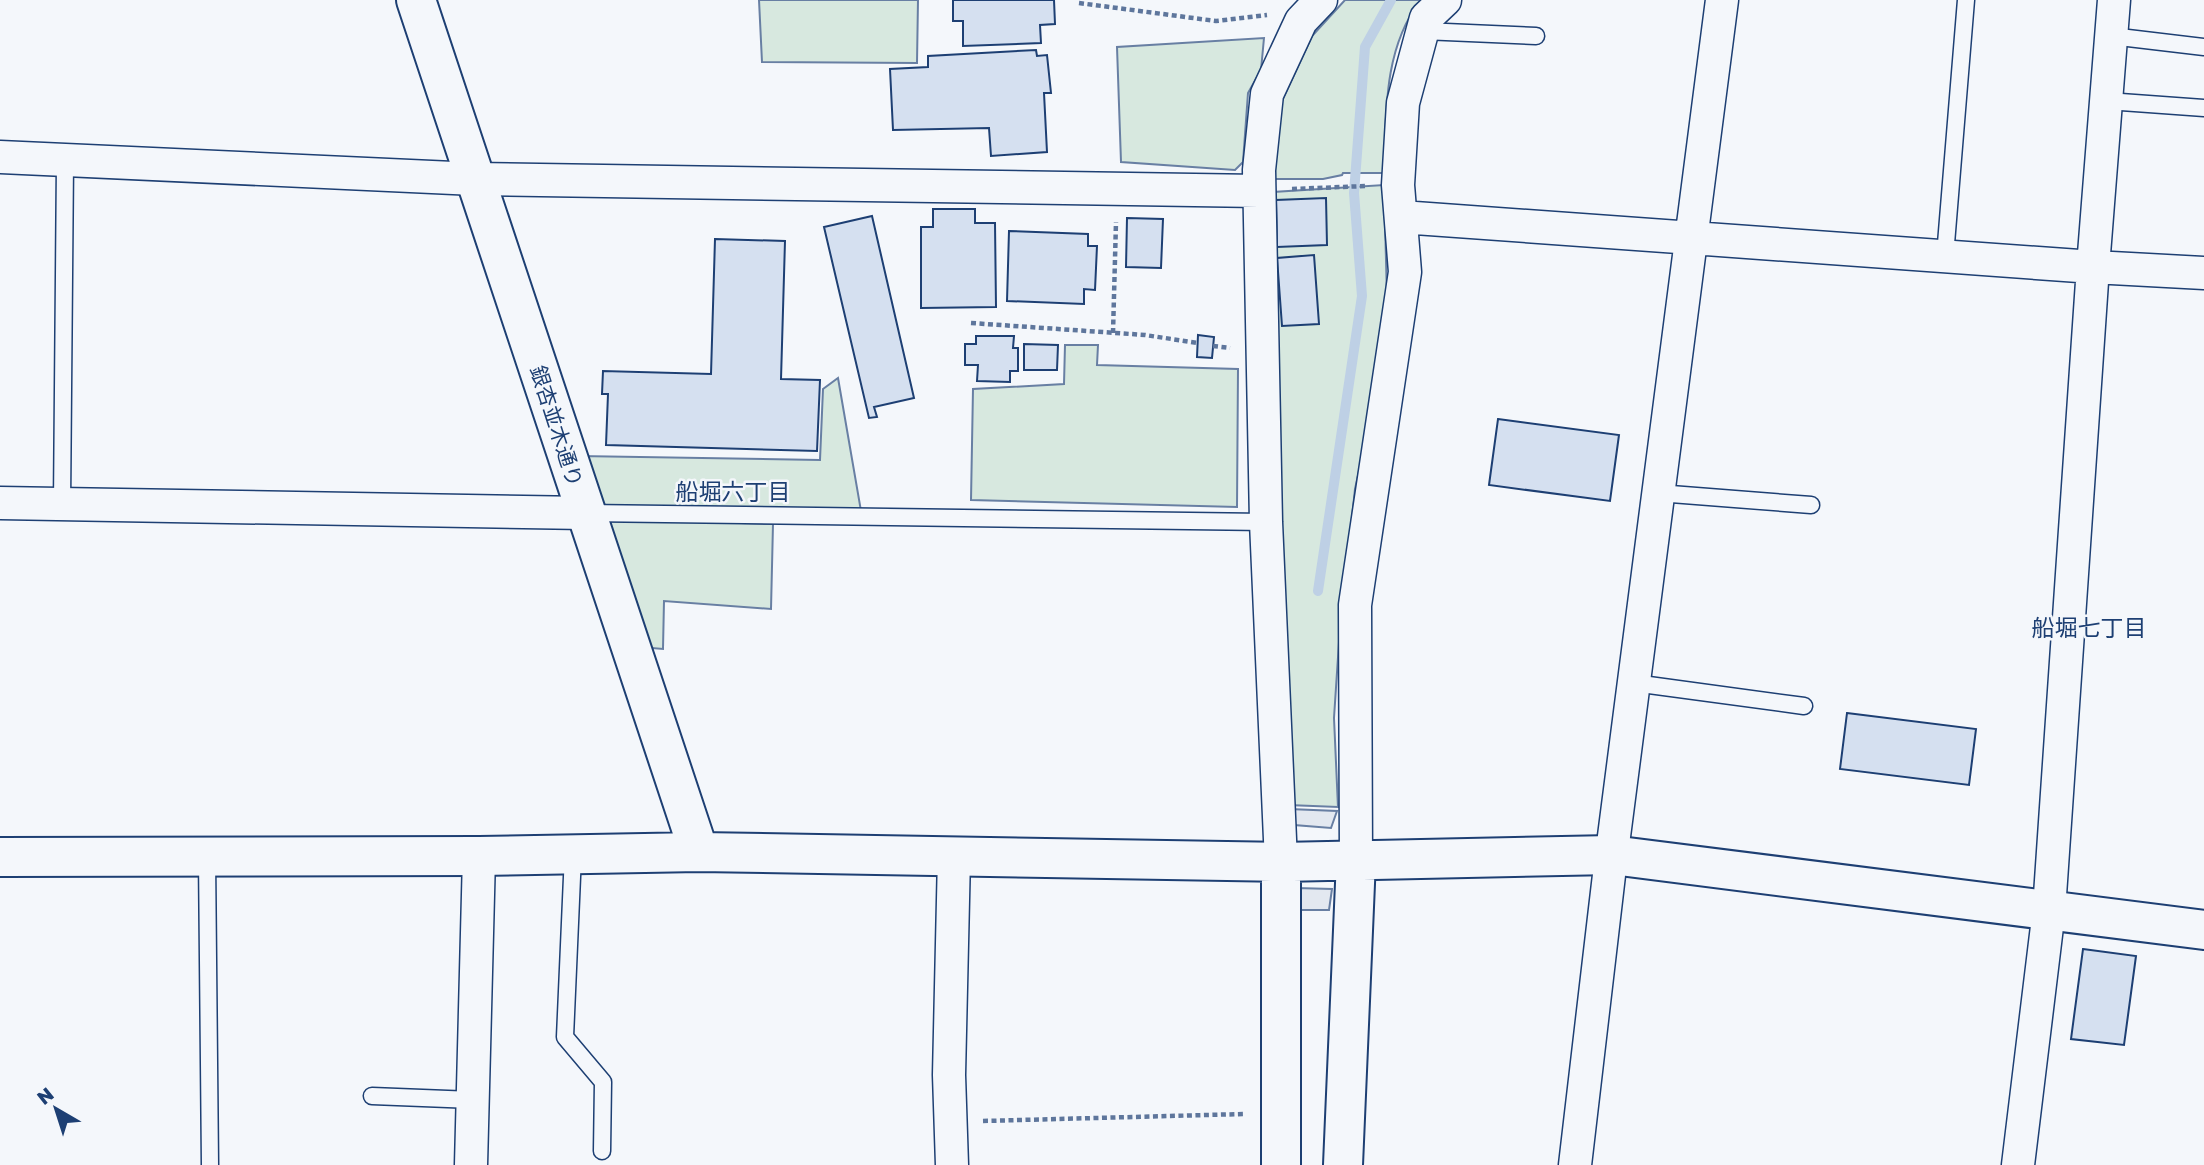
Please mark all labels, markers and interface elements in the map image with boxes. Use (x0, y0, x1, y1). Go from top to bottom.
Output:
street label: 銀杏並木通り (525, 362, 589, 490)
district label: 船堀六丁目 (676, 477, 791, 505)
district label: 船堀七丁目 (2032, 613, 2147, 641)
north arrow (21, 1074, 91, 1144)
text: N (32, 1082, 58, 1109)

